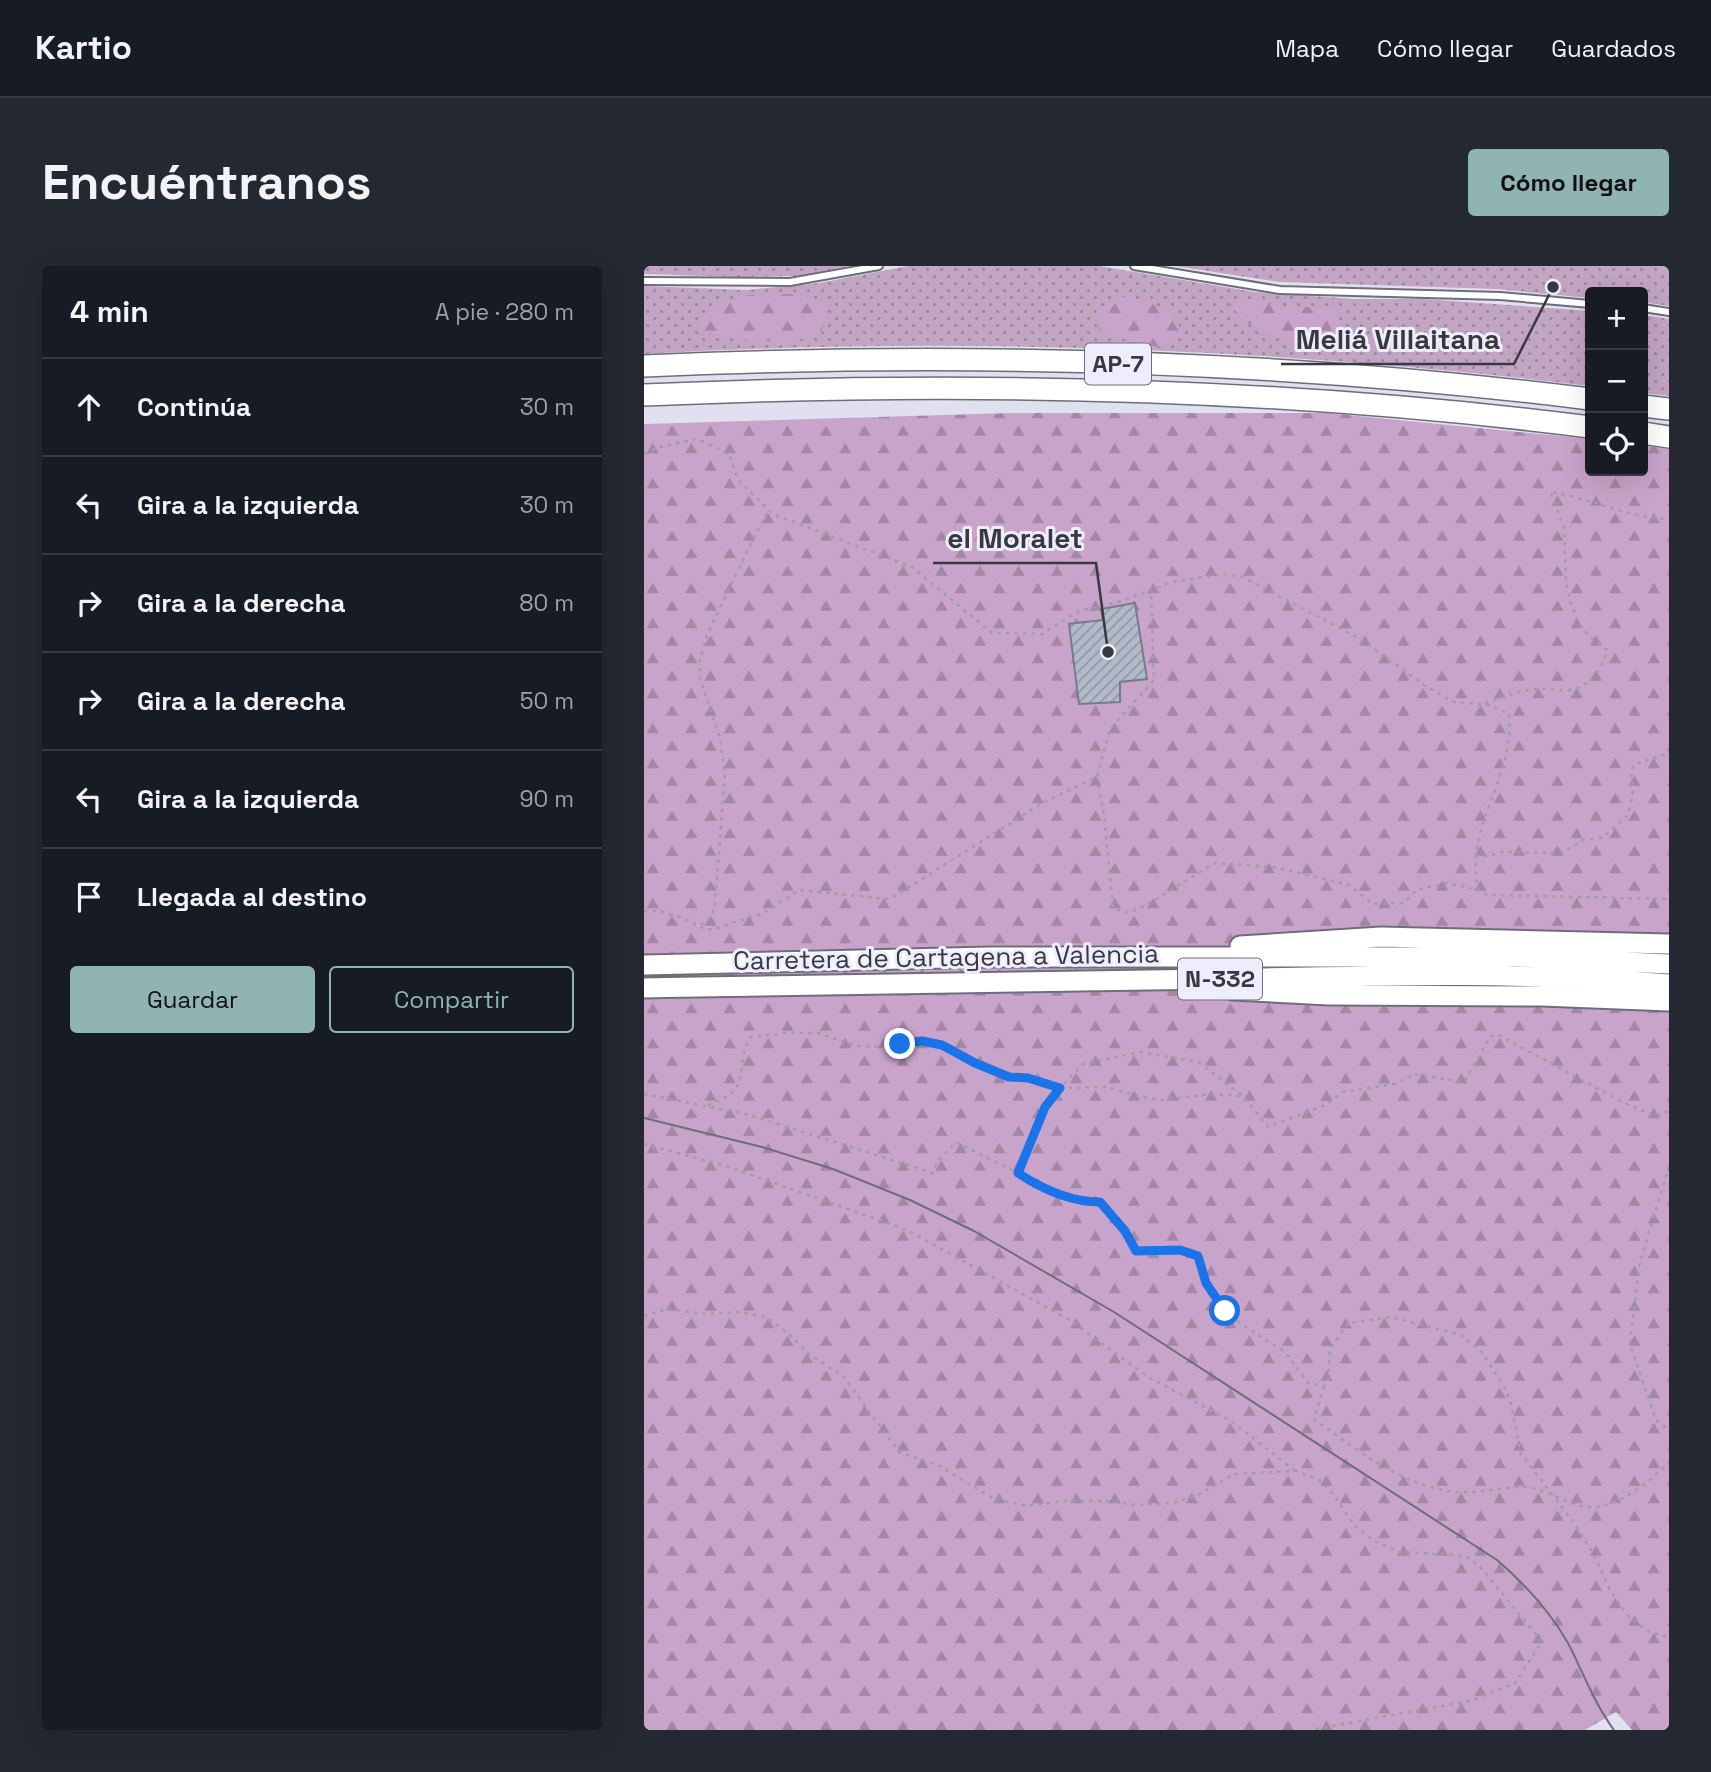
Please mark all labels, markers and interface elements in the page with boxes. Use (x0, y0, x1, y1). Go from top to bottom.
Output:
text: Kartio (35, 27, 132, 69)
text: Mapa (1275, 33, 1339, 64)
text: Cómo llegar (1377, 33, 1513, 64)
text: Guardados (1551, 33, 1676, 64)
button: Cómo llegar (1468, 149, 1669, 216)
text: Encuéntranos (42, 151, 371, 213)
map controls (1585, 287, 1648, 476)
button: + (1585, 287, 1648, 350)
text: 4 min (70, 292, 149, 331)
text: A pie · 280 m (435, 297, 574, 327)
callout: Meliá Villaitana (1281, 315, 1514, 364)
text: Meliá Villaitana (1296, 321, 1500, 357)
road number: AP-7 (1085, 344, 1151, 384)
button: − (1585, 350, 1648, 413)
icon: ahead (70, 388, 108, 426)
text: Continúa (137, 390, 251, 424)
text: 30 m (520, 392, 574, 422)
button: locate (1585, 413, 1648, 476)
icon: left (70, 486, 108, 524)
text: Gira a la izquierda (137, 488, 359, 522)
text: 30 m (520, 490, 574, 520)
callout: el Moralet (933, 514, 1096, 563)
text: el Moralet (947, 520, 1083, 556)
icon: right (70, 584, 108, 622)
text: Gira a la derecha (137, 586, 346, 620)
text: 80 m (519, 588, 574, 618)
icon: right (70, 682, 108, 720)
text: Gira a la derecha (137, 684, 346, 718)
text: 50 m (520, 686, 574, 716)
icon: left (70, 780, 108, 818)
text: Gira a la izquierda (137, 782, 359, 816)
text: 90 m (519, 784, 574, 814)
icon: arrive (70, 878, 108, 916)
text: Llegada al destino (137, 880, 367, 914)
street label: Carretera de Cartagena a Valencia (733, 936, 1159, 978)
road number: N-332 (1178, 958, 1262, 1000)
button: Guardar (70, 966, 315, 1033)
button: Compartir (329, 966, 574, 1033)
route end (884, 1028, 915, 1059)
route start (1209, 1295, 1240, 1326)

